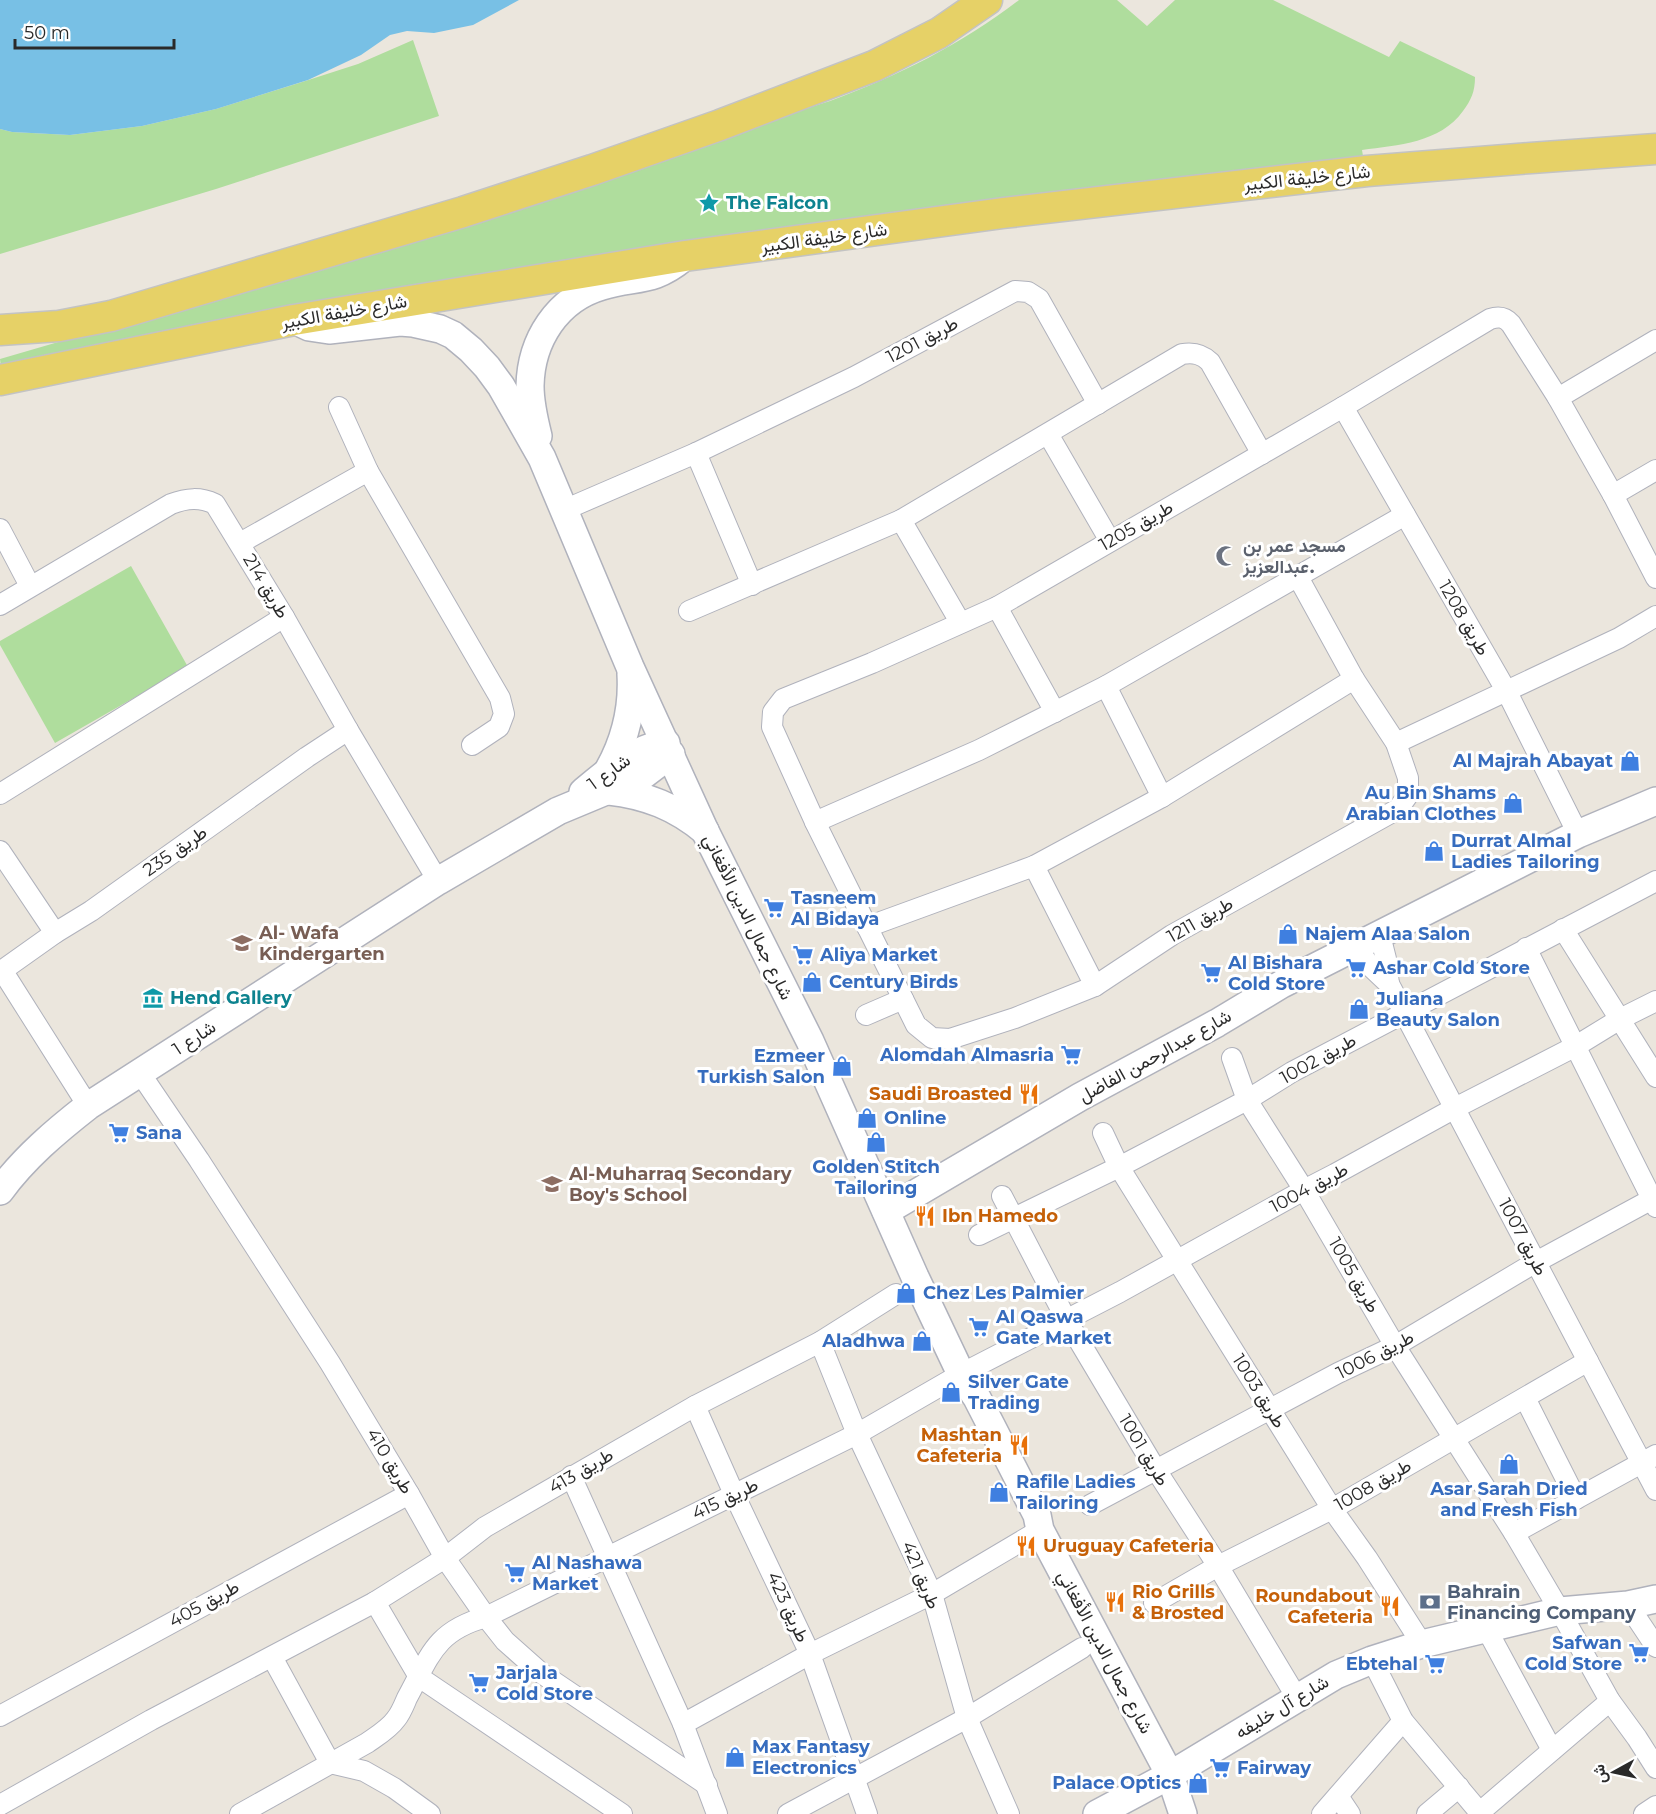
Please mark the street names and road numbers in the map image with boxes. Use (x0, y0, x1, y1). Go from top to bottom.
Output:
street label: شارع خليفة الكبير (1242, 160, 1371, 197)
street label: شارع خليفة الكبير (759, 218, 889, 259)
street label: شارع خليفة الكبير (279, 290, 409, 335)
street label: طريق 1201 (882, 312, 962, 368)
street label: طريق 1205 (1095, 496, 1177, 556)
street label: طريق 214 (238, 550, 294, 622)
street label: طريق 1208 (1434, 577, 1494, 659)
street label: شارع 1 (583, 749, 635, 796)
street label: طريق 235 (139, 821, 211, 881)
street label: شارع جمال الدين الأفغاني (695, 831, 798, 1005)
street label: طريق 1211 (1163, 892, 1237, 948)
street label: شارع عبدالرحمن الفاضل (1075, 1005, 1236, 1108)
street label: شارع 1 (168, 1016, 220, 1061)
street label: طريق 1002 (1276, 1029, 1360, 1089)
street label: طريق 1004 (1266, 1158, 1352, 1218)
street label: طريق 1007 (1494, 1195, 1552, 1279)
street label: طريق 1005 (1324, 1233, 1384, 1317)
street label: طريق 1006 (1333, 1326, 1417, 1384)
street label: طريق 1003 (1228, 1350, 1290, 1432)
street label: طريق 1001 (1114, 1410, 1174, 1490)
street label: طريق 410 (362, 1424, 418, 1498)
street label: طريق 413 (545, 1444, 617, 1498)
street label: طريق 1008 (1331, 1454, 1415, 1516)
street label: طريق 415 (688, 1474, 762, 1524)
street label: طريق 421 (897, 1538, 945, 1612)
street label: شارع جمال الدين الأفغاني (1049, 1567, 1157, 1739)
street label: طريق 423 (762, 1568, 814, 1646)
street label: طريق 405 (165, 1576, 243, 1632)
street label: شارع آل خليفه (1231, 1670, 1333, 1744)

